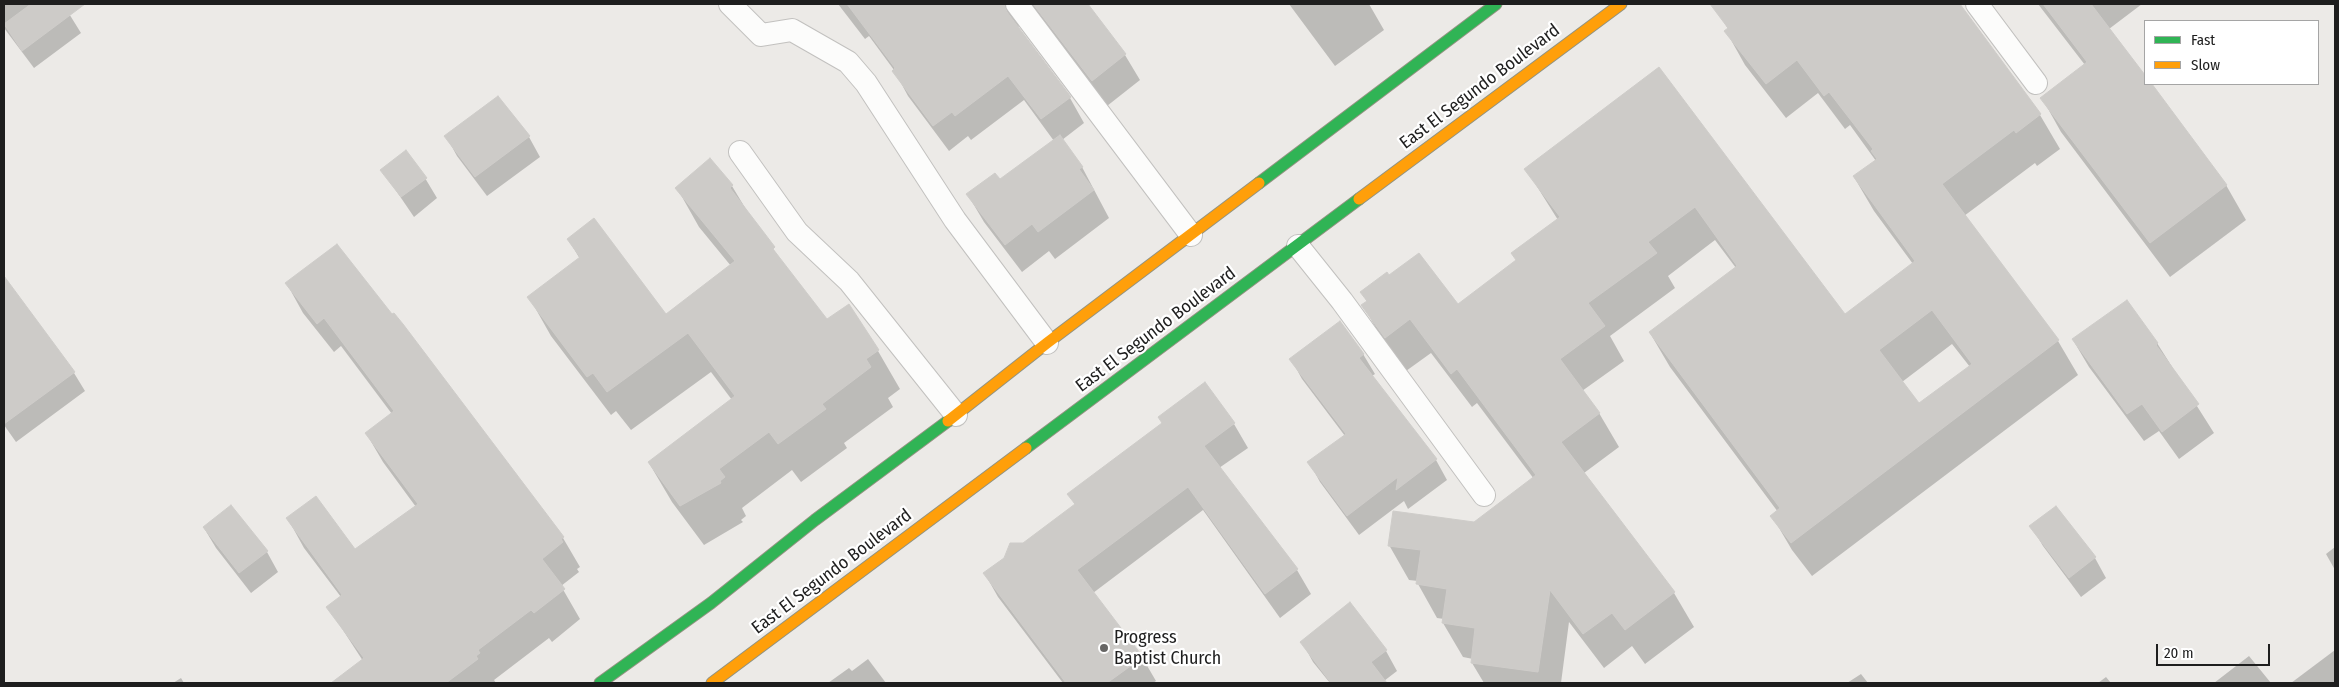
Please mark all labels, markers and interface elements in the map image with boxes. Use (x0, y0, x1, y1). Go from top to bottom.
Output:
street label: East El Segundo Boulevard (1396, 20, 1564, 154)
legend (2144, 20, 2319, 85)
text: Fast (2191, 31, 2215, 49)
text: Slow (2191, 56, 2220, 74)
street label: East El Segundo Boulevard (1072, 263, 1240, 397)
street label: East El Segundo Boulevard (748, 505, 916, 639)
place label: Progress Baptist Church (1114, 627, 1221, 670)
scale bar (2159, 634, 2273, 666)
marker: Progress Baptist Church (1098, 642, 1110, 654)
text: 20 m (2164, 644, 2194, 662)

